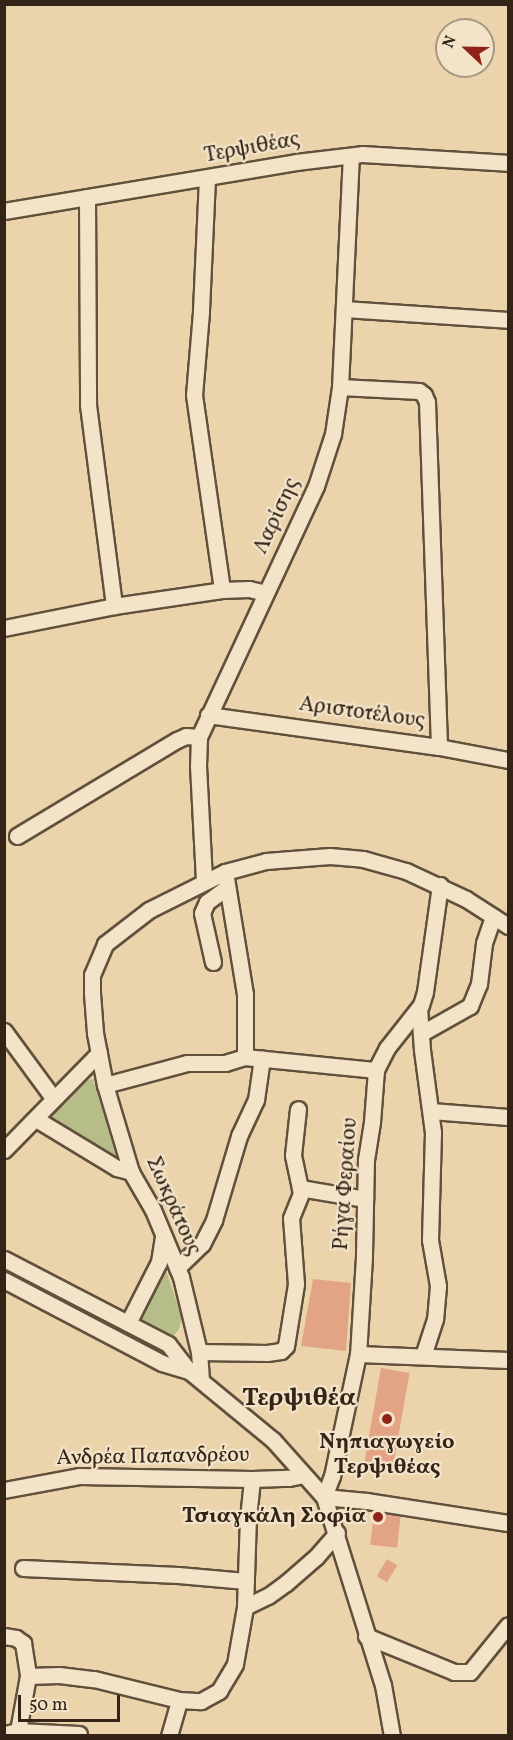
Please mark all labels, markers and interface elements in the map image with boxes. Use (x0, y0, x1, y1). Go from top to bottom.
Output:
north arrow (435, 18, 495, 78)
text: N (438, 32, 463, 52)
street label: Τερψιθέας (202, 127, 302, 169)
street label: Λαρίσης (248, 474, 306, 558)
street label: Αριστοτέλους (297, 691, 427, 735)
street label: Ρήγα Φεραίου (328, 1117, 364, 1251)
street label: Σωκράτους (139, 1152, 207, 1260)
district label: Τερψιθέα (242, 1383, 356, 1415)
marker: Νηπιαγωγείο Τερψιθέας (380, 1412, 394, 1426)
place label: Νηπιαγωγείο Τερψιθέας (319, 1429, 455, 1480)
street label: Ανδρέα Παπανδρέου (56, 1442, 250, 1472)
place label: Τσιαγκάλη Σοφία (182, 1504, 366, 1530)
marker: Τσιαγκάλη Σοφία (371, 1510, 385, 1524)
scale bar (21, 1683, 123, 1721)
text: 50 m (29, 1693, 68, 1718)

